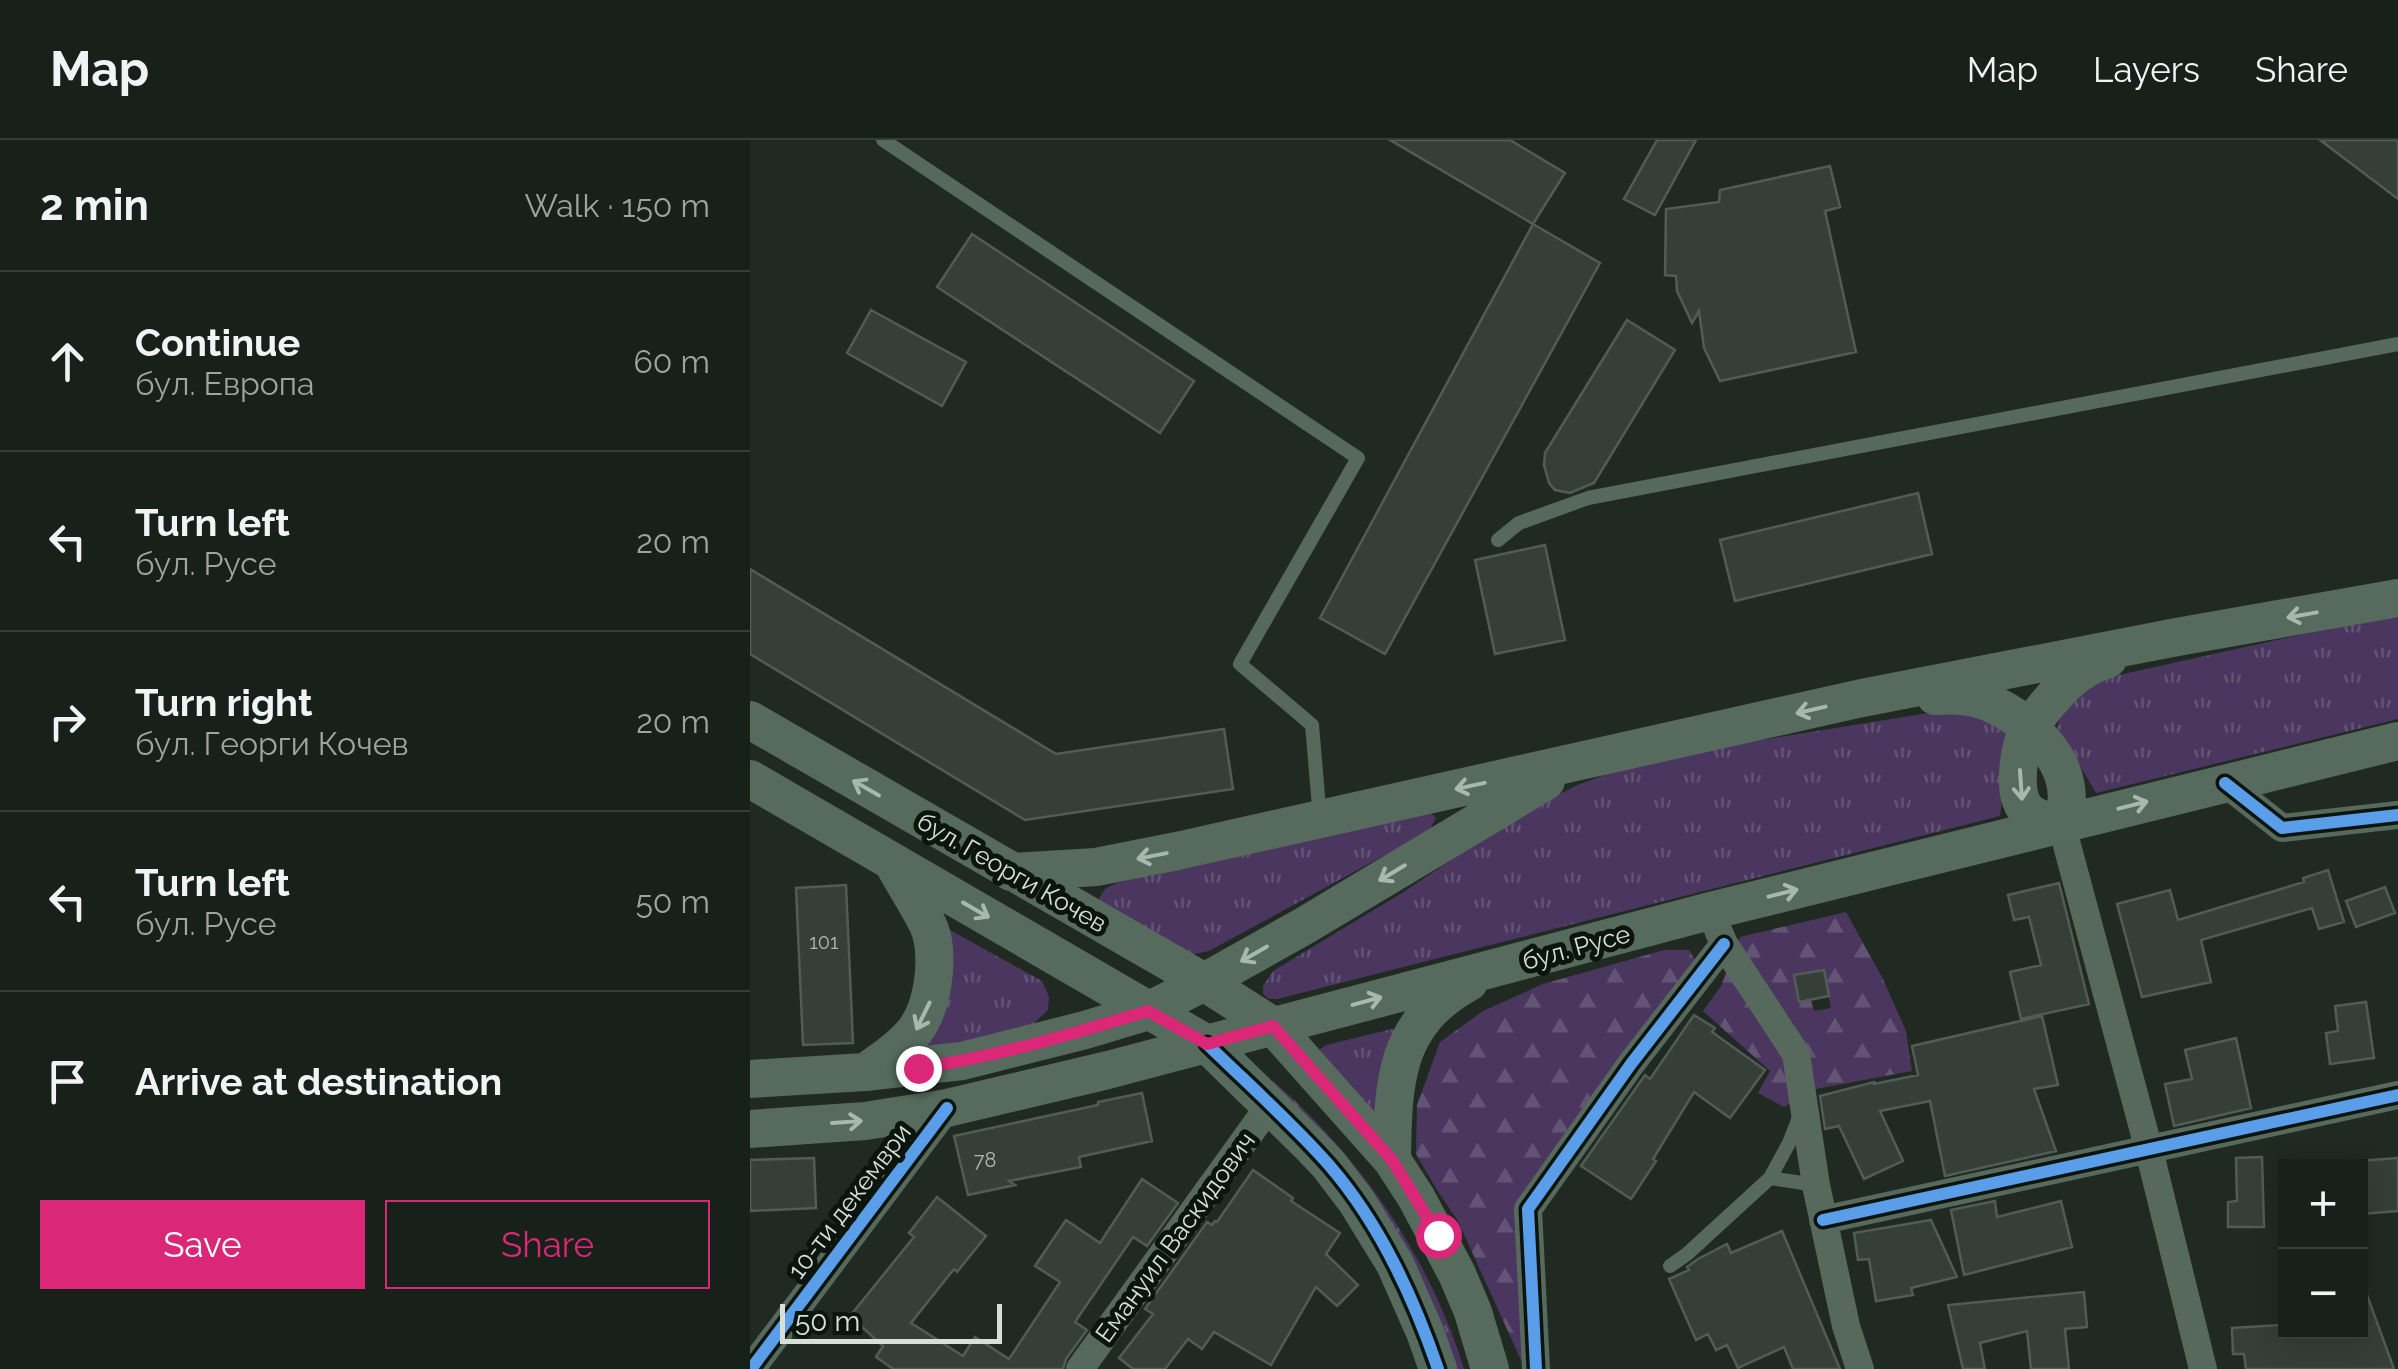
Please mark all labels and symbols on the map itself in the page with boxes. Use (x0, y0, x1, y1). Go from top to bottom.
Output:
one-way arrow (2286, 606, 2319, 625)
one-way arrow (1796, 702, 1828, 720)
one-way arrow (2011, 768, 2030, 800)
one-way arrow (852, 777, 881, 797)
one-way arrow (1454, 778, 1486, 796)
one-way arrow (2116, 795, 2148, 813)
street label: бул. Георги Кочев (912, 806, 1112, 938)
one-way arrow (1136, 847, 1169, 866)
one-way arrow (1378, 863, 1407, 883)
one-way arrow (1766, 883, 1798, 901)
one-way arrow (961, 900, 989, 920)
street label: бул. Русе (1519, 918, 1633, 976)
house number: 101 (809, 930, 839, 954)
one-way arrow (1240, 944, 1268, 964)
one-way arrow (1351, 991, 1382, 1010)
one-way arrow (912, 1000, 931, 1030)
route end (896, 1046, 942, 1092)
one-way arrow (831, 1113, 863, 1132)
street label: 10-ти декември (781, 1118, 917, 1284)
street label: Емануил Васкидович (1089, 1126, 1261, 1348)
house number: 78 (974, 1148, 996, 1172)
route start (1416, 1213, 1462, 1259)
scale bar (780, 1299, 1002, 1344)

